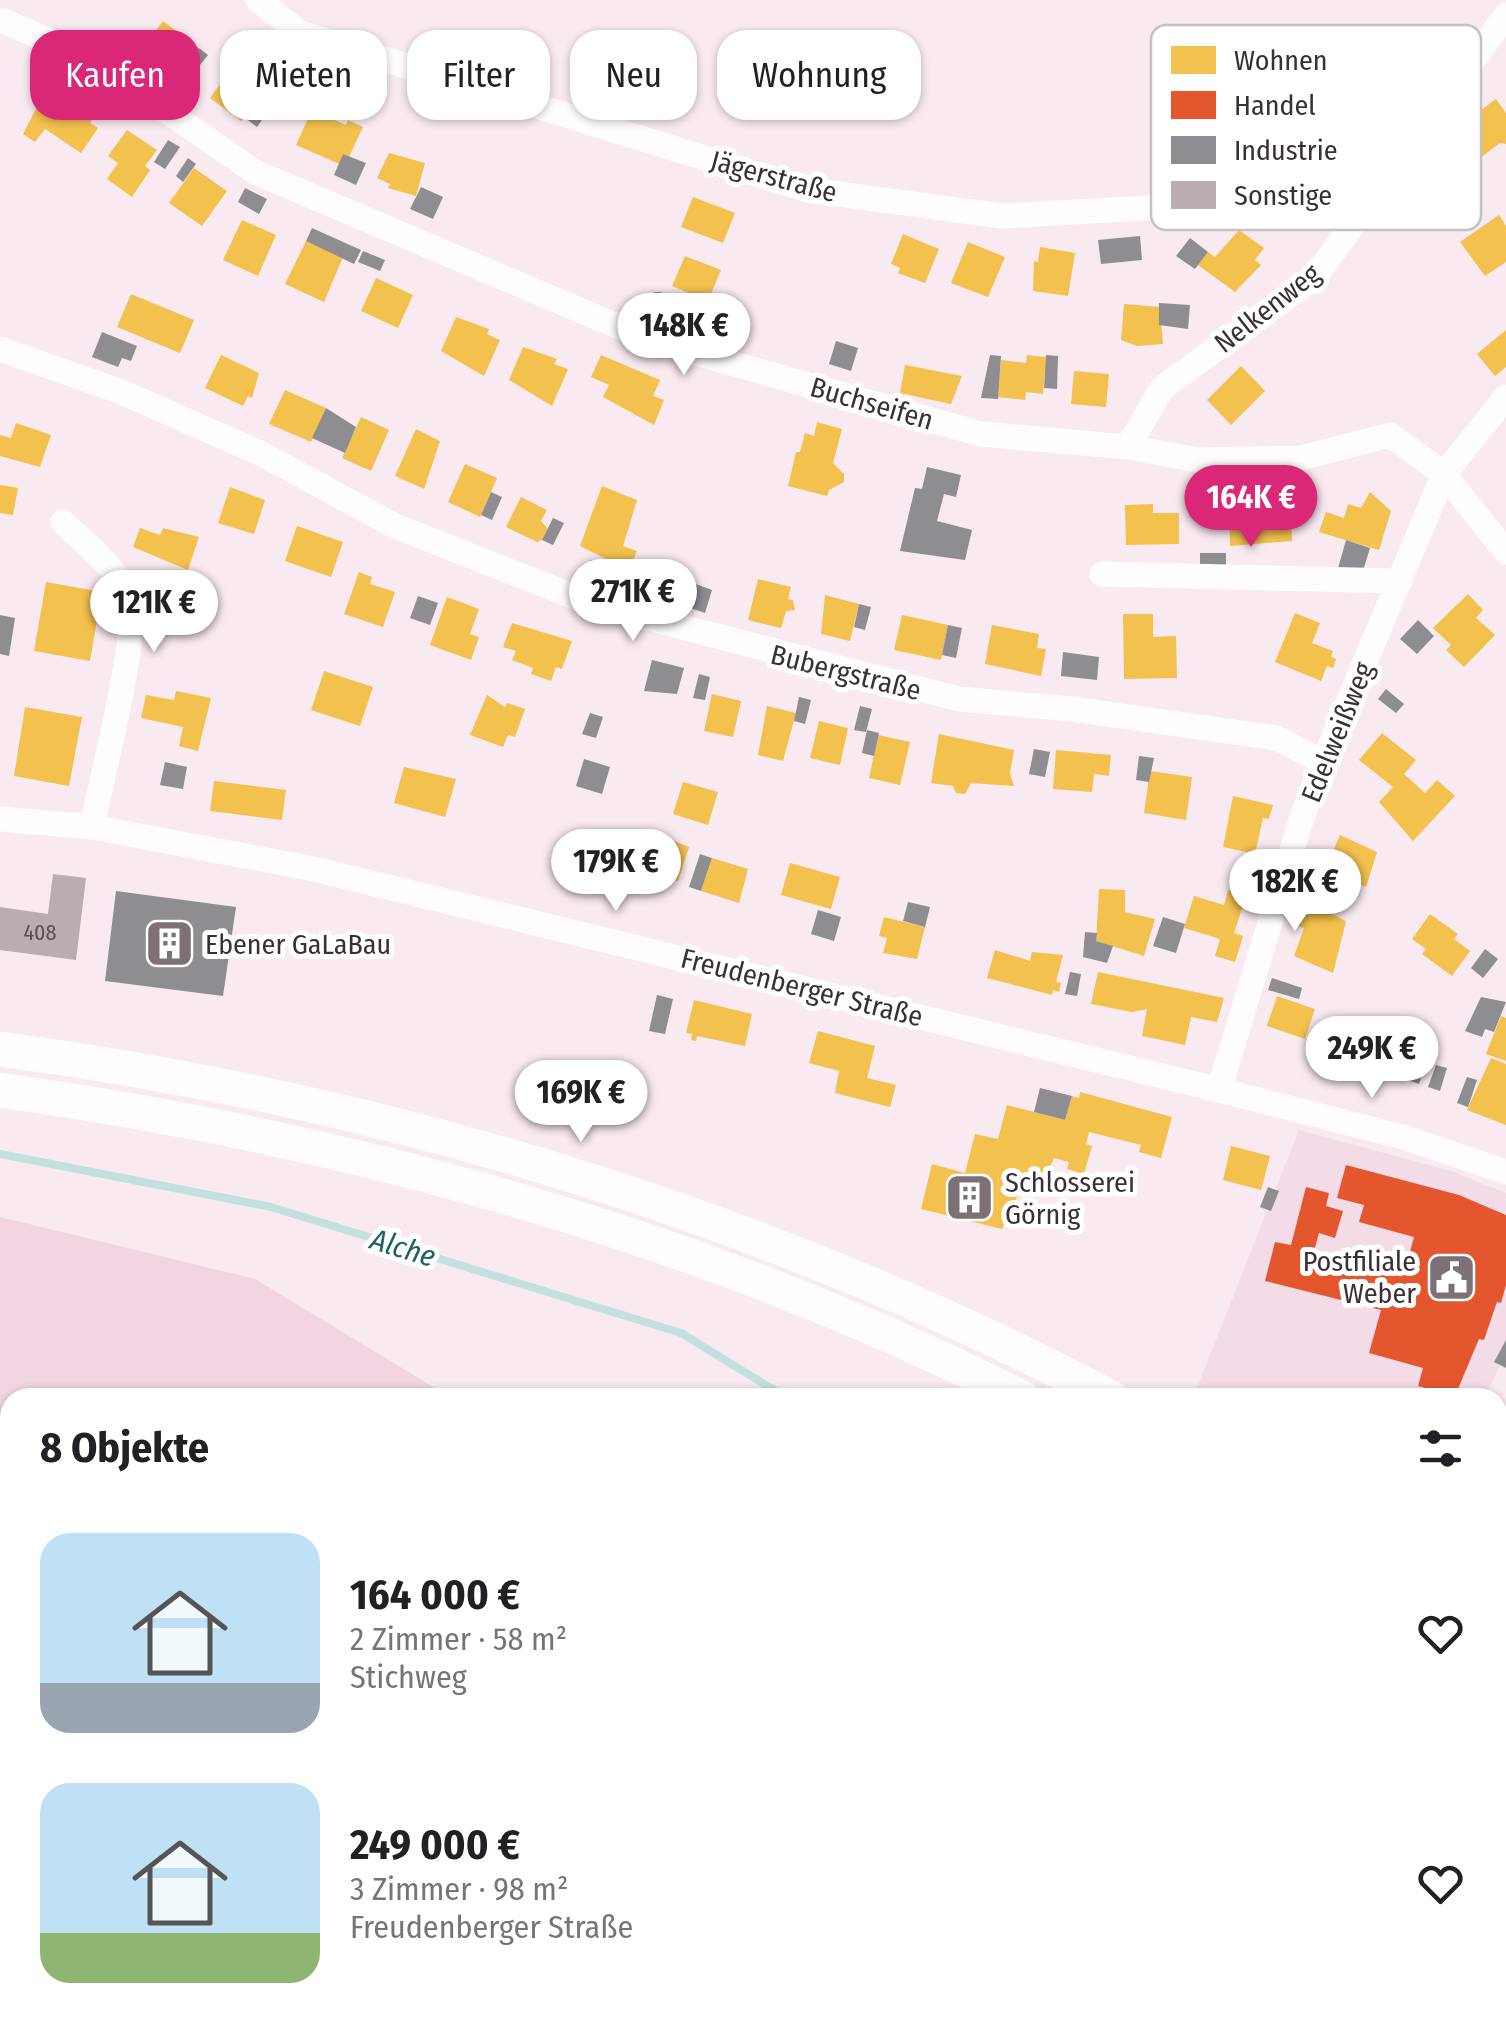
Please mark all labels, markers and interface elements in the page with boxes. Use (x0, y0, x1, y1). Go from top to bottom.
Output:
legend (1151, 25, 1481, 230)
chip: Kaufen (30, 30, 200, 120)
chip: Mieten (220, 30, 387, 120)
chip: Filter (407, 30, 550, 120)
chip: Neu (570, 30, 697, 120)
chip: Wohnung (717, 30, 921, 120)
text: Wohnen (1234, 44, 1328, 77)
text: Handel (1234, 89, 1316, 122)
text: Industrie (1234, 134, 1338, 167)
street label: Jägerstraße (707, 144, 841, 209)
text: Sonstige (1234, 179, 1332, 212)
street label: Nelkenweg (1208, 256, 1327, 360)
pin: 148K € (603, 293, 765, 378)
text: 148K € (639, 306, 729, 344)
street label: Buchseifen (807, 370, 937, 437)
pin: 164K € (1170, 465, 1332, 550)
text: 164K € (1206, 478, 1296, 516)
pin: 271K € (552, 559, 714, 644)
pin: 121K € (73, 570, 235, 655)
text: 271K € (591, 572, 675, 610)
text: 121K € (112, 583, 196, 621)
street label: Bubergstraße (767, 638, 924, 707)
street label: Edelweißweg (1294, 656, 1381, 807)
pin: 179K € (535, 829, 697, 914)
text: 179K € (573, 842, 659, 880)
pin: 182K € (1214, 849, 1376, 934)
text: 182K € (1251, 862, 1339, 900)
building icon: Ebener GaLaBau (144, 918, 196, 970)
house number: 408 (23, 919, 57, 946)
place label: Ebener GaLaBau (205, 928, 391, 961)
street label: Freudenberger Straße (678, 941, 926, 1033)
pin: 249K € (1291, 1016, 1453, 1101)
text: 249K € (1328, 1029, 1417, 1067)
pin: 169K € (500, 1060, 662, 1145)
text: 169K € (537, 1073, 625, 1111)
place label: Schlosserei Görnig (1005, 1166, 1135, 1231)
building icon: Schlosserei Görnig (944, 1172, 996, 1224)
water label: Alche (365, 1221, 440, 1275)
place label: Postfiliale Weber (1303, 1245, 1416, 1310)
public building icon: Postfiliale Weber (1425, 1251, 1477, 1303)
icon: filters (1413, 1421, 1468, 1476)
text: 8 Objekte (40, 1423, 209, 1473)
text: 164 000 € (350, 1570, 520, 1620)
icon: home (120, 1573, 240, 1693)
icon: heart (1413, 1606, 1468, 1661)
text: 2 Zimmer · 58 m² (350, 1620, 567, 1658)
text: Stichweg (350, 1658, 467, 1696)
text: 249 000 € (350, 1820, 520, 1870)
icon: home (120, 1823, 240, 1943)
icon: heart (1413, 1856, 1468, 1911)
text: 3 Zimmer · 98 m² (350, 1870, 568, 1908)
text: Freudenberger Straße (350, 1908, 633, 1946)

